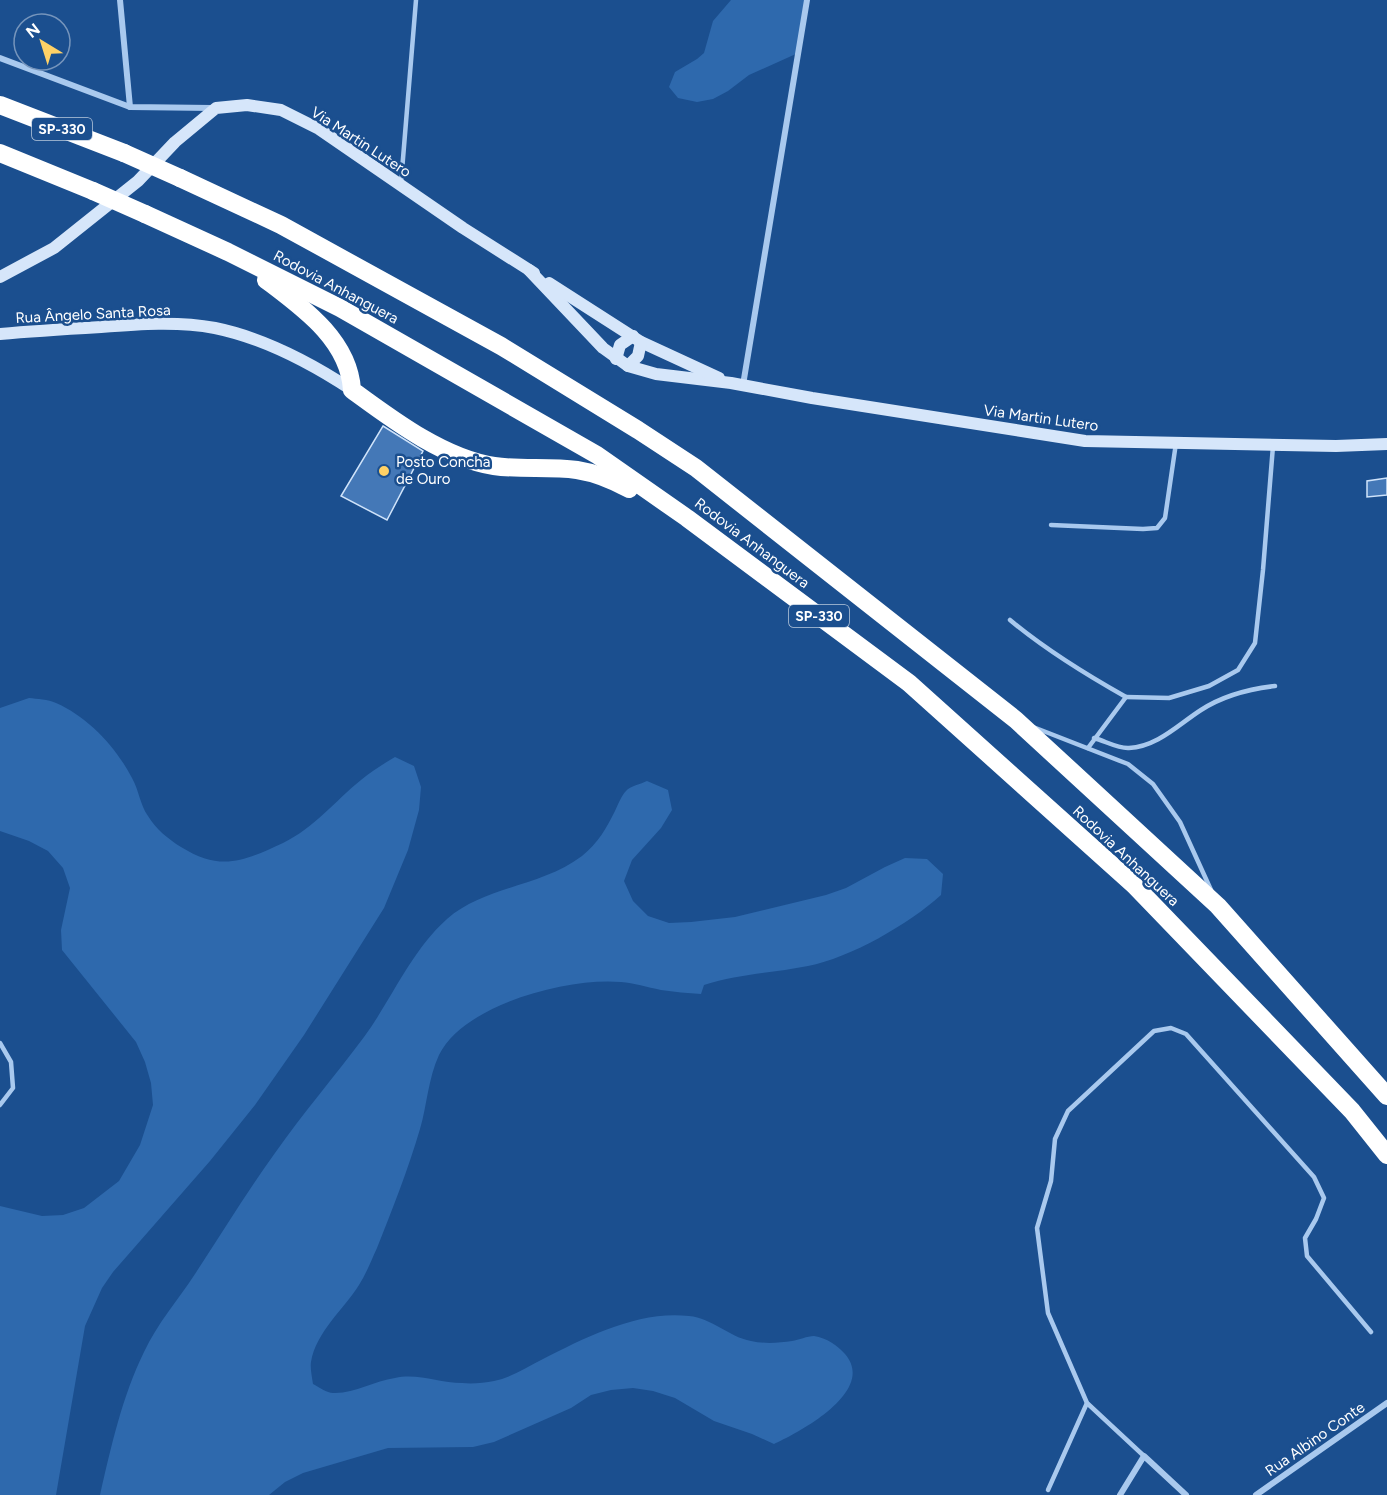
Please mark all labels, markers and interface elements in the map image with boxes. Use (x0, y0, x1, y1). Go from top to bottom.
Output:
north arrow (12, 12, 72, 72)
text: N (22, 19, 44, 42)
street label: Via Martin Lutero (308, 103, 415, 181)
road number: SP-330 (32, 118, 92, 140)
street label: Rodovia Anhanguera (270, 246, 402, 328)
street label: Rua Ângelo Santa Rosa (15, 301, 171, 327)
street label: Via Martin Lutero (982, 401, 1100, 435)
place label: Posto Concha de Ouro (396, 453, 490, 488)
marker: Posto Concha de Ouro (377, 464, 391, 478)
street label: Rodovia Anhanguera (691, 494, 813, 592)
road number: SP-330 (789, 605, 849, 627)
street label: Rodovia Anhanguera (1069, 802, 1183, 910)
street label: Rua Albino Conte (1262, 1398, 1368, 1480)

